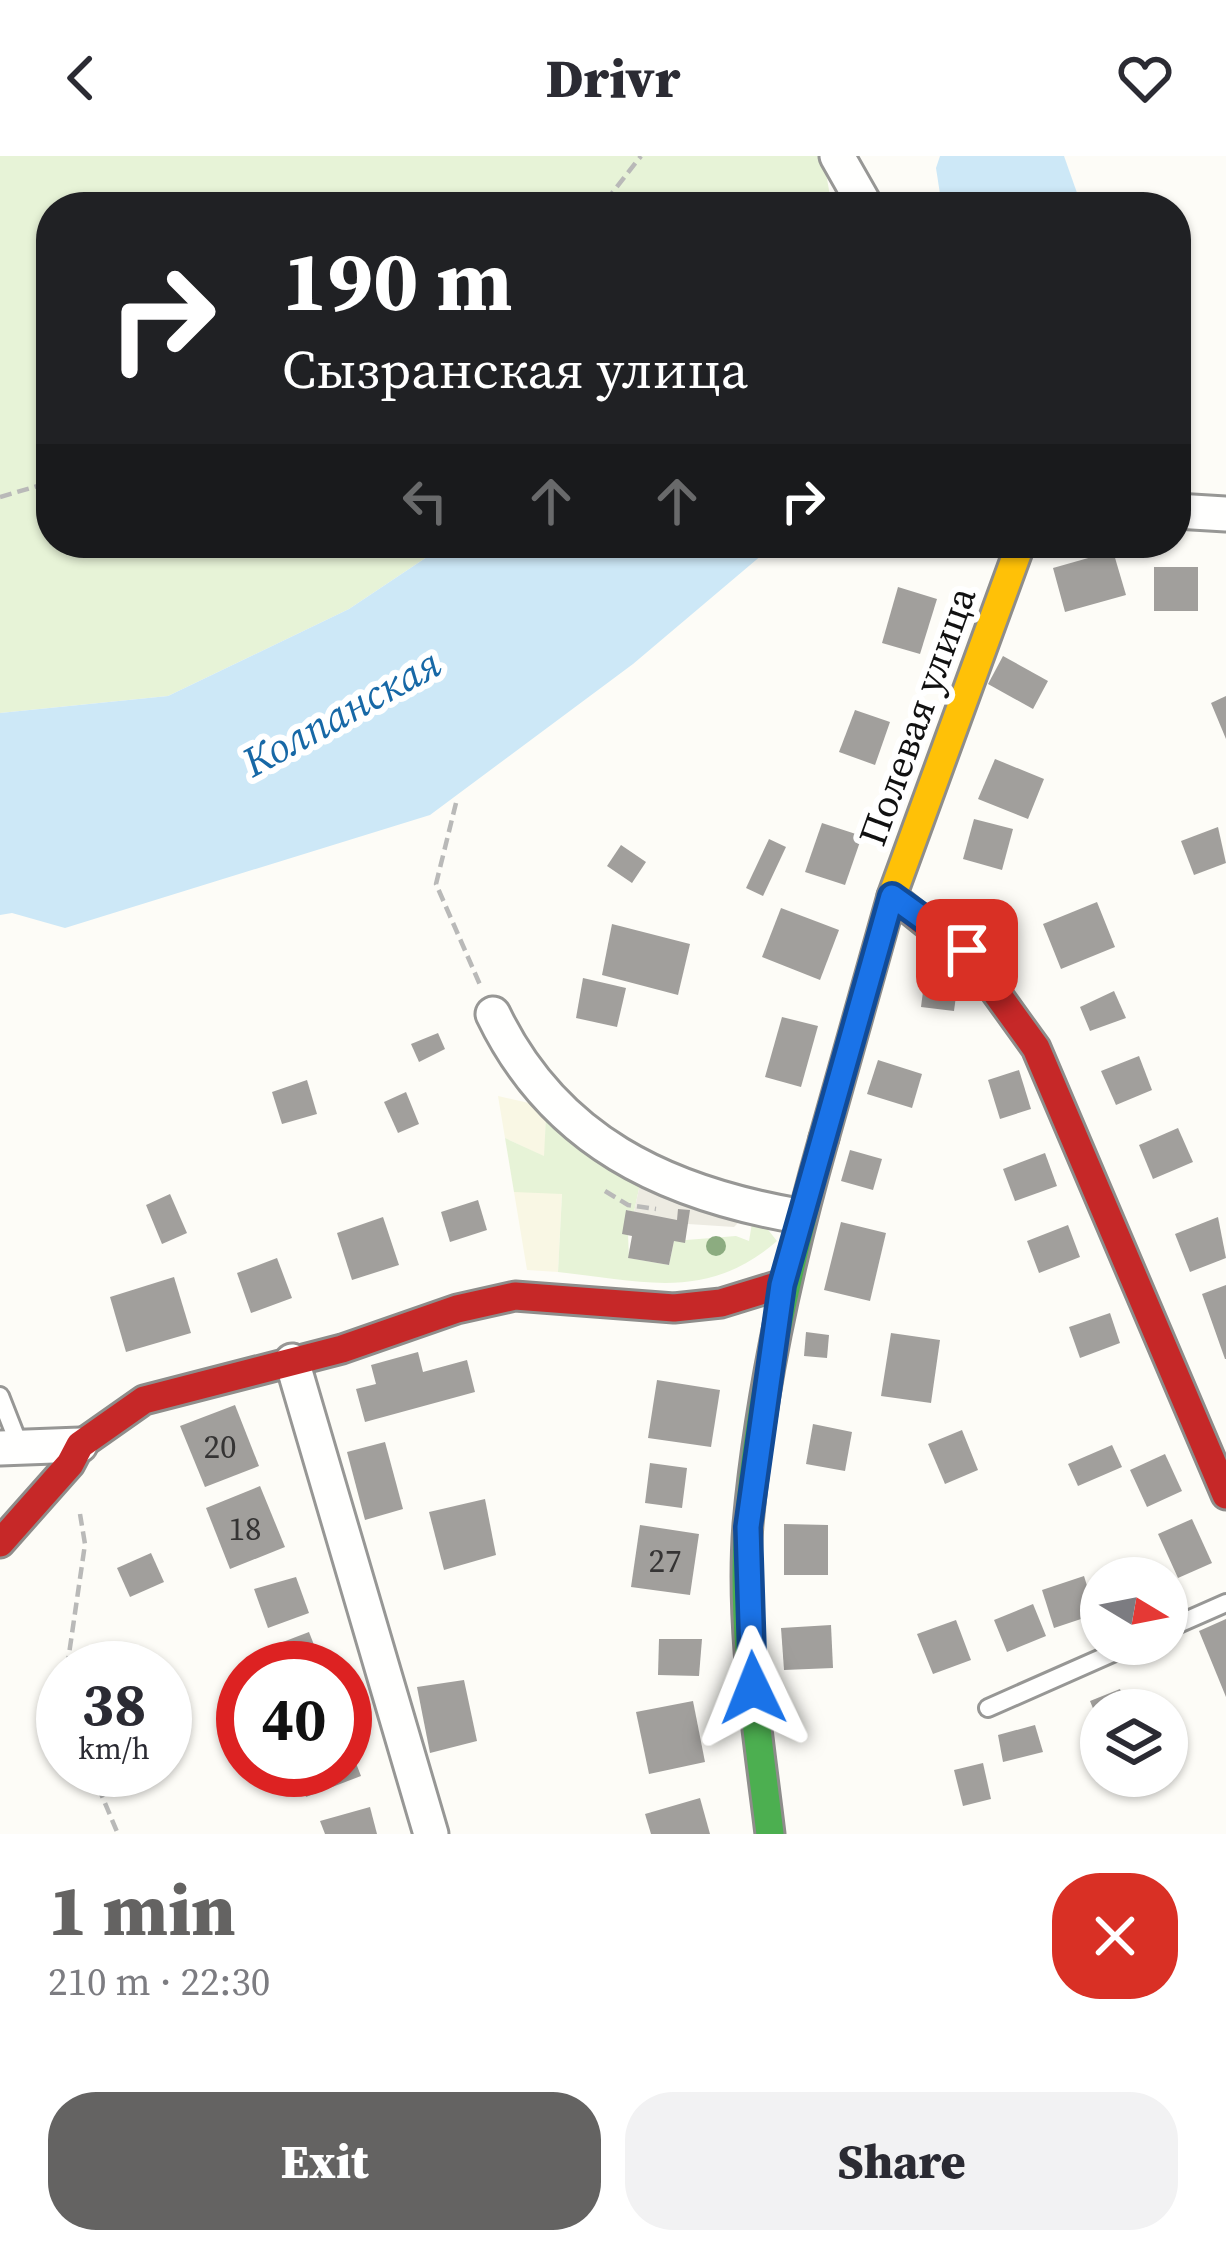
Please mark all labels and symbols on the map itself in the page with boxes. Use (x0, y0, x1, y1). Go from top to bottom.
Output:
street label: Полевая улица (846, 579, 988, 853)
water label: Колпанская (230, 634, 451, 791)
pin (916, 899, 1018, 1001)
house number: 20 (204, 1424, 237, 1469)
house number: 18 (229, 1506, 262, 1551)
house number: 27 (649, 1538, 682, 1583)
north arrow (1080, 1557, 1188, 1665)
position arrow (690, 1625, 816, 1751)
speed limit sign: 40 (216, 1641, 372, 1797)

